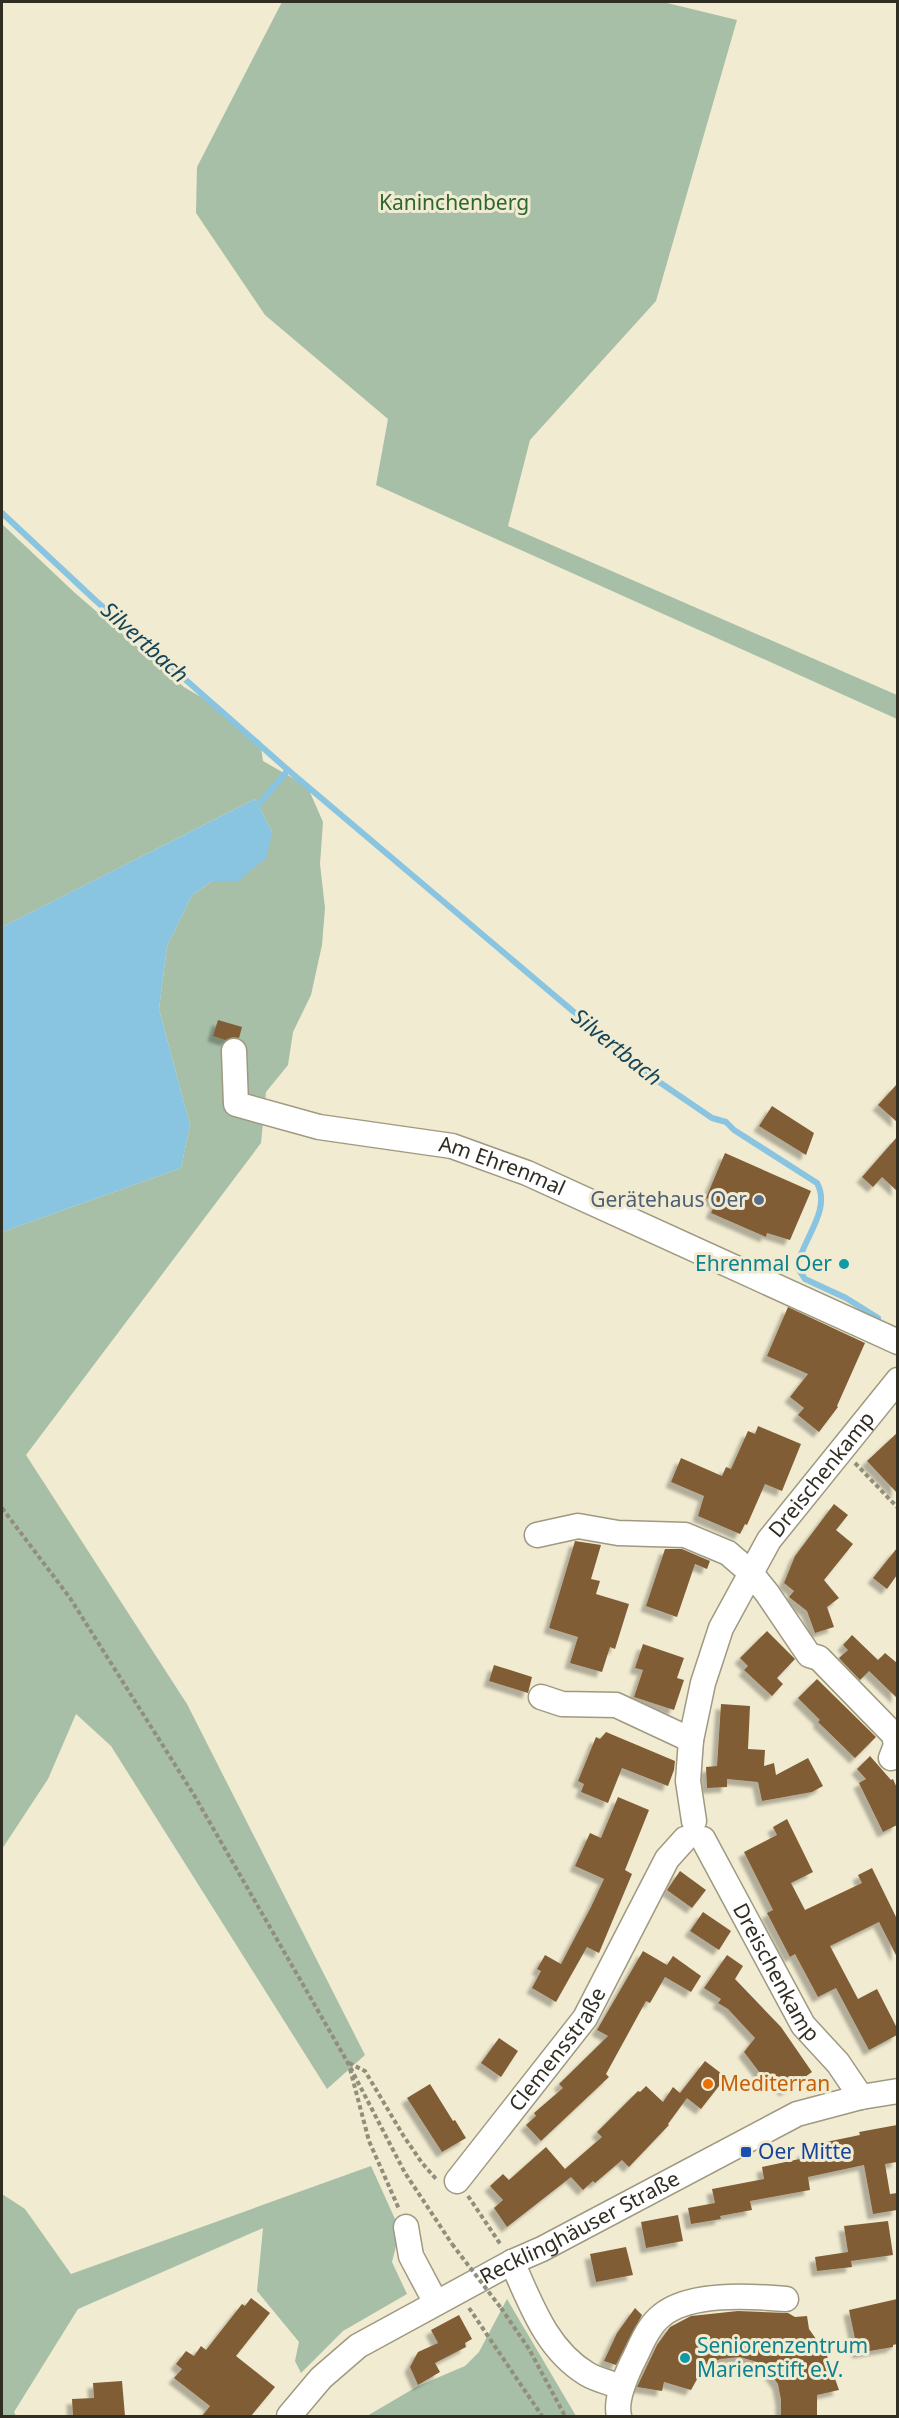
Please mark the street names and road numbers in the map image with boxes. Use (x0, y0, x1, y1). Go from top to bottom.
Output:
street label: Am Ehrenmal (437, 1129, 570, 1202)
street label: Dreischenkamp (762, 1405, 880, 1543)
street label: Dreischenkamp (727, 1898, 826, 2047)
street label: Clemensstraße (502, 1982, 612, 2117)
street label: Recklinghäuser Straße (474, 2164, 684, 2290)

